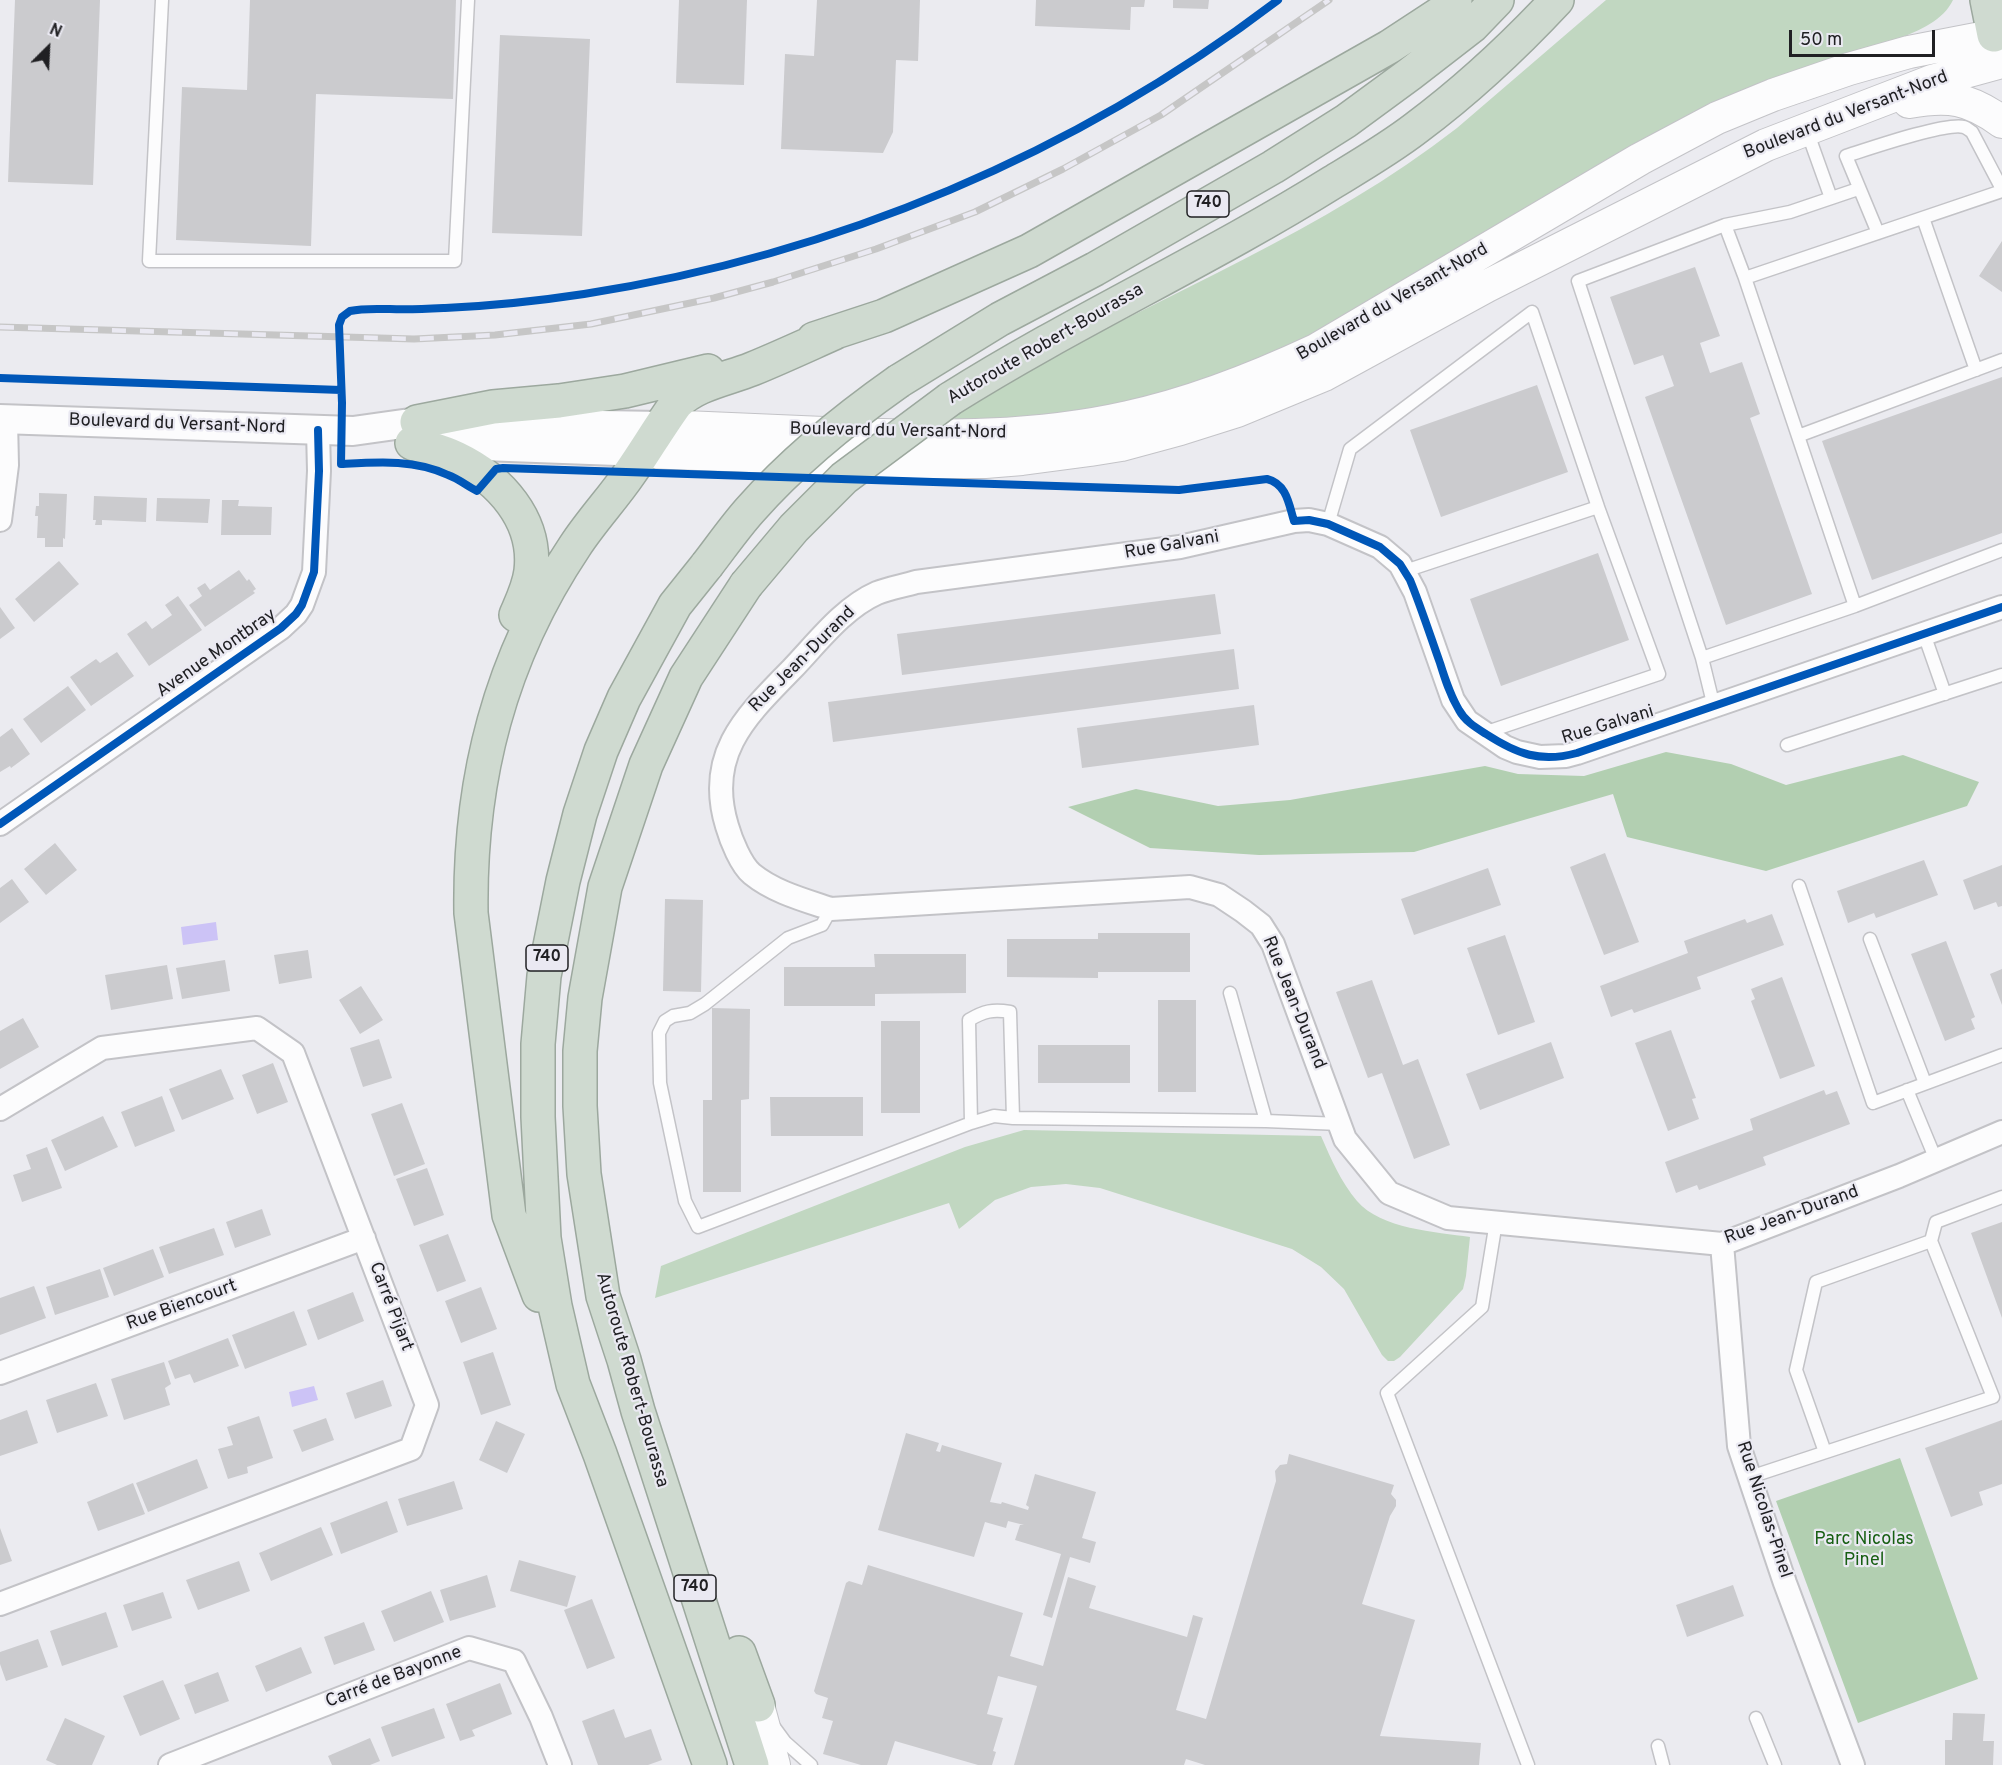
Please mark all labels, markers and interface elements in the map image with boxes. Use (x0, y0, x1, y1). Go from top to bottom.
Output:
north arrow (18, 18, 78, 78)
scale bar (1792, 18, 1938, 56)
text: N (46, 20, 65, 43)
text: 50 m (1800, 29, 1842, 52)
street label: Boulevard du Versant-Nord (1741, 67, 1951, 165)
road number: 740 (1187, 191, 1229, 217)
street label: Boulevard du Versant-Nord (1294, 239, 1492, 367)
street label: Autoroute Robert-Bourassa (944, 280, 1148, 410)
street label: Boulevard du Versant-Nord (68, 410, 286, 440)
street label: Boulevard du Versant-Nord (789, 419, 1007, 445)
street label: Rue Galvani (1123, 527, 1221, 565)
street label: Rue Jean-Durand (745, 602, 861, 718)
street label: Avenue Montbray (153, 605, 281, 703)
street label: Rue Galvani (1559, 702, 1657, 750)
street label: Rue Jean-Durand (1257, 933, 1329, 1073)
road number: 740 (526, 945, 568, 971)
street label: Rue Jean-Durand (1722, 1182, 1862, 1250)
street label: Carré Pijart (363, 1259, 417, 1355)
street label: Autoroute Robert-Bourassa (590, 1270, 672, 1490)
street label: Rue Biencourt (124, 1276, 240, 1336)
street label: Rue Nicolas-Pinel (1731, 1439, 1795, 1581)
park label: Parc Nicolas Pinel (1814, 1529, 1914, 1572)
road number: 740 (674, 1575, 716, 1601)
street label: Carré de Bayonne (323, 1642, 465, 1714)

